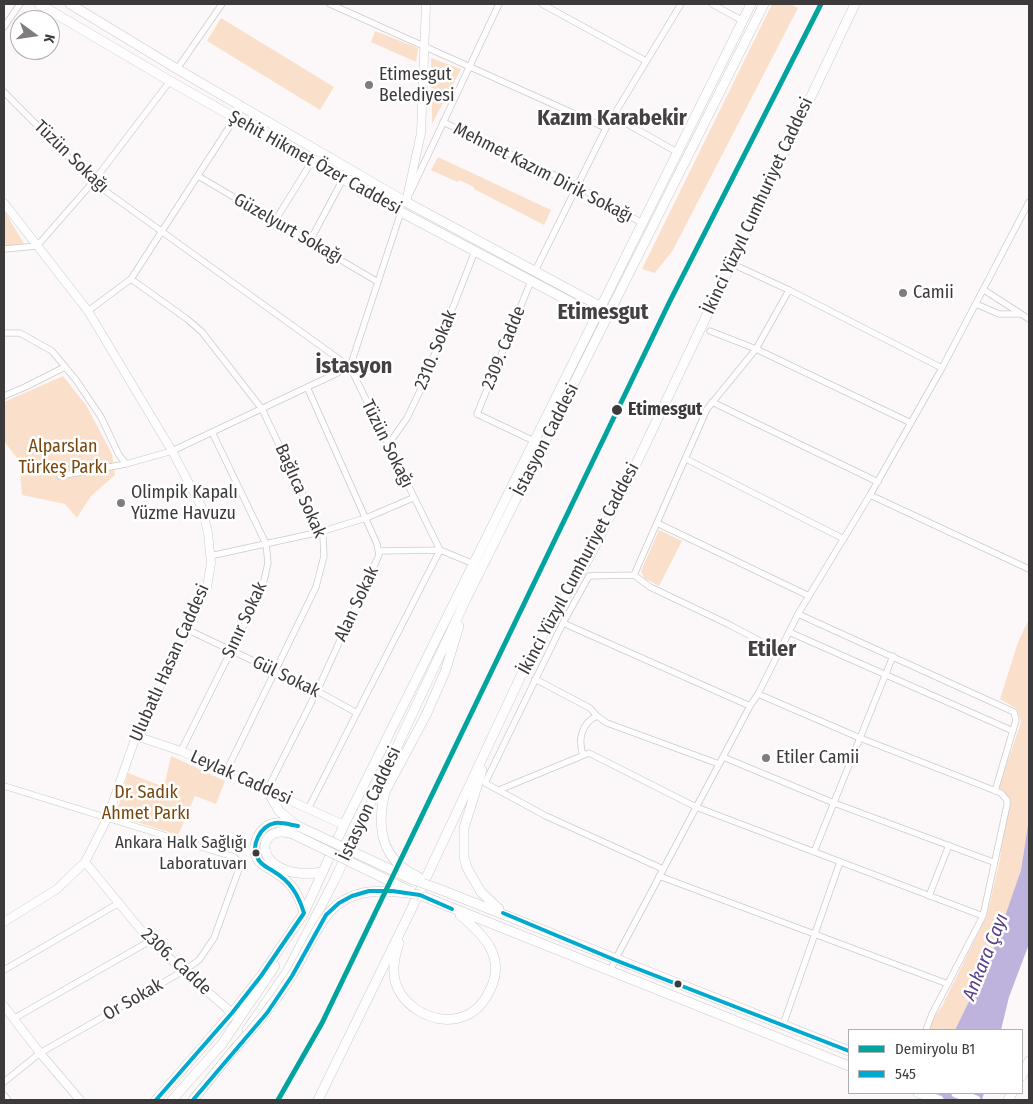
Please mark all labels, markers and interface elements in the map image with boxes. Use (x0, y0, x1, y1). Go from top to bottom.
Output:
north arrow (10, 10, 60, 60)
text: K (40, 32, 58, 45)
place label: Etimesgut Belediyesi (379, 64, 455, 106)
marker: Etimesgut Belediyesi (363, 79, 375, 91)
street label: İkinci Yüzyıl Cumhuriyet Caddesi (698, 94, 818, 318)
street label: Şehit Hikmet Özer Caddesi (225, 106, 405, 220)
district label: Kazım Karabekir (537, 106, 687, 132)
street label: Tüzün Sokağı (29, 116, 113, 198)
street label: Mehmet Kazım Dirik Sokağı (450, 118, 636, 228)
street label: Güzelyurt Sokağı (230, 189, 346, 269)
place label: Camii (913, 282, 954, 304)
marker: Camii (897, 287, 909, 299)
district label: Etimesgut (558, 300, 648, 326)
street label: 2309. Cadde (477, 303, 531, 393)
street label: 2310. Sokak (410, 307, 462, 393)
district label: İstasyon (316, 354, 392, 380)
street label: İstasyon Caddesi (508, 380, 584, 500)
street label: Tüzün Sokağı (356, 396, 418, 492)
place label: Etimesgut (628, 399, 702, 421)
marker: Etimesgut (610, 403, 624, 417)
park label: Alparslan Türkeş Parkı (19, 436, 107, 478)
street label: Bağlıca Sokak (270, 441, 330, 541)
street label: İkinci Yüzyıl Cumhuriyet Caddesi (514, 459, 644, 679)
place label: Olimpik Kapalı Yüzme Havuzu (131, 482, 238, 524)
marker: Olimpik Kapalı Yüzme Havuzu (115, 497, 127, 509)
street label: Alan Sokak (330, 563, 384, 645)
street label: Sınır Sokak (218, 578, 272, 662)
street label: Ulubatlı Hasan Caddesi (126, 581, 214, 745)
district label: Etiler (748, 637, 796, 663)
street label: Gül Sokak (249, 651, 323, 703)
street label: İstasyon Caddesi (334, 743, 406, 865)
street label: Leylak Caddesi (187, 746, 295, 810)
place label: Etiler Camii (776, 747, 859, 769)
marker: Etiler Camii (760, 752, 772, 764)
park label: Dr. Sadık Ahmet Parkı (102, 782, 190, 824)
place label: Ankara Halk Sağlığı Laboratuvarı (115, 833, 247, 873)
marker: Ankara Halk Sağlığı Laboratuvarı (251, 848, 261, 858)
water label: Ankara Çayı (958, 910, 1014, 1004)
street label: 2306. Cadde (136, 924, 216, 1000)
street label: Or Sokak (99, 974, 167, 1026)
unlabelled marker (673, 979, 683, 989)
legend (848, 1029, 1023, 1094)
text: Demiryolu B1 (895, 1040, 975, 1058)
text: 545 (895, 1065, 916, 1083)

